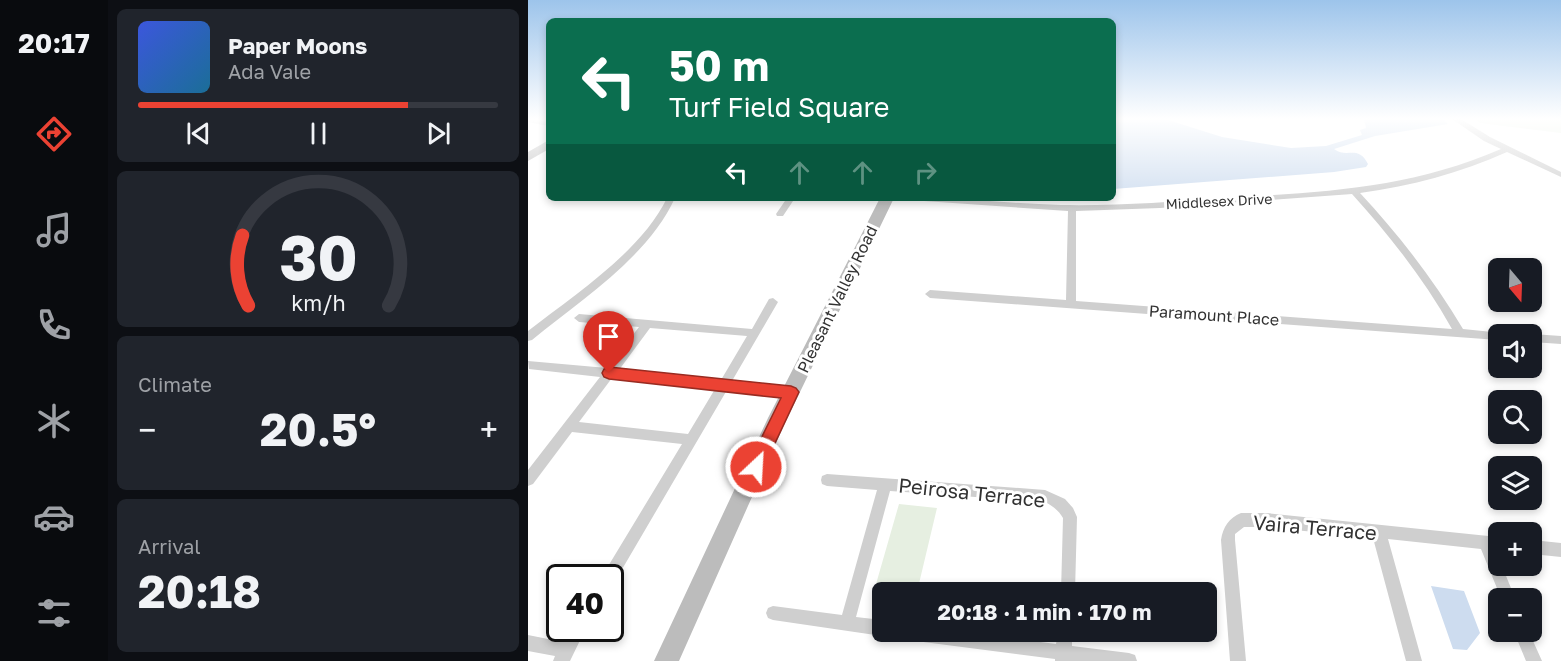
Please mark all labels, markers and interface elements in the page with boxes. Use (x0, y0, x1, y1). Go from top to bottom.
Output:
text: 20:17 (18, 27, 90, 59)
text: Paper Moons (228, 32, 367, 59)
text: 50 m (669, 40, 769, 90)
icon: left (570, 42, 648, 120)
text: Ada Vale (228, 59, 311, 83)
text: Turf Field Square (669, 91, 889, 123)
icon: directions (33, 113, 75, 155)
icon: previous (182, 117, 215, 150)
icon: pause (302, 117, 335, 150)
icon: next (422, 117, 455, 150)
icon: left (720, 156, 753, 189)
icon: ahead (783, 156, 816, 189)
icon: ahead (846, 156, 879, 189)
icon: right (909, 156, 942, 189)
street label: Middlesex Drive (1165, 190, 1273, 212)
icon: music (33, 209, 75, 251)
text: 30 (279, 220, 357, 295)
street label: Pleasant Valley Road (793, 222, 881, 376)
north arrow (1488, 258, 1542, 312)
map controls (1488, 258, 1542, 642)
text: km/h (291, 291, 345, 317)
street label: Paramount Place (1148, 300, 1280, 330)
icon: phone (33, 304, 75, 346)
pin (583, 311, 634, 373)
icon: arrive (592, 320, 625, 353)
button: sound (1488, 324, 1542, 378)
text: Climate (138, 372, 212, 396)
button: search (1488, 390, 1542, 444)
icon: climate (33, 400, 75, 442)
text: 20.5° (260, 402, 376, 456)
text: − (138, 410, 156, 449)
text: + (480, 410, 498, 449)
position arrow (724, 435, 788, 499)
button: layers (1488, 456, 1542, 510)
street label: Peirosa Terrace (897, 472, 1047, 512)
icon: car (33, 496, 75, 538)
street label: Vaira Terrace (1252, 510, 1378, 544)
button: + (1488, 522, 1542, 576)
text: Arrival (138, 534, 201, 558)
text: 20:18 (138, 564, 261, 618)
speed limit sign: 40 (546, 564, 624, 642)
button: − (1488, 588, 1542, 642)
icon: filters (33, 592, 75, 634)
text: 20:18 · 1 min · 170 m (937, 598, 1152, 625)

